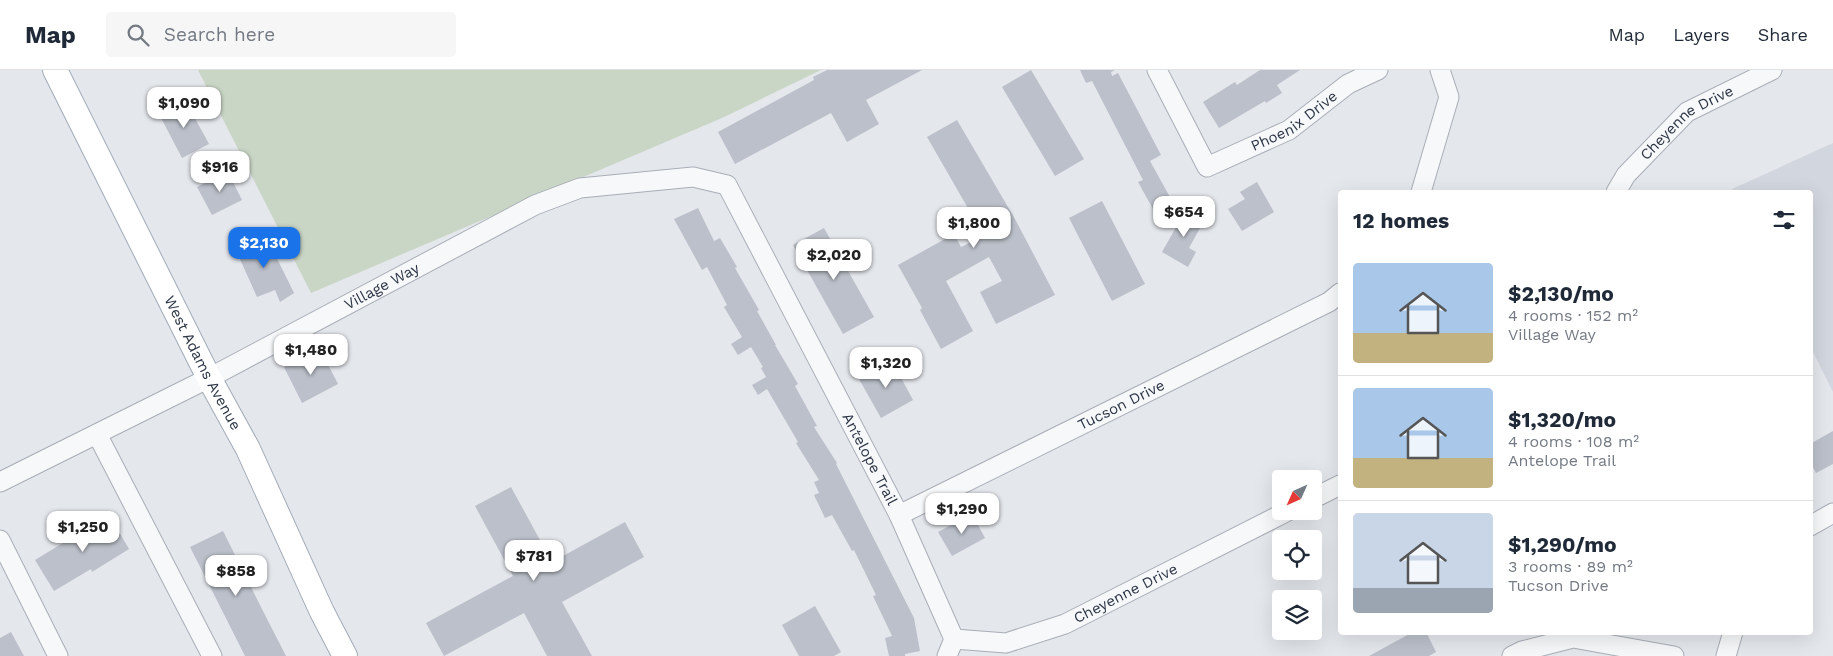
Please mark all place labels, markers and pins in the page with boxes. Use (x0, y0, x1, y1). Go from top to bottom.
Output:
pin: $1,090 (143, 87, 225, 129)
pin: $916 (190, 150, 250, 193)
pin: $654 (1154, 196, 1214, 238)
pin: $1,800 (933, 206, 1015, 249)
pin: $2,130 (223, 226, 305, 269)
pin: $2,020 (793, 238, 875, 281)
pin: $1,480 (270, 334, 352, 376)
pin: $1,320 (845, 346, 927, 389)
pin: $1,290 (921, 492, 1003, 535)
pin: $1,250 (42, 510, 124, 553)
pin: $781 (504, 540, 564, 582)
pin: $858 (206, 554, 266, 597)

